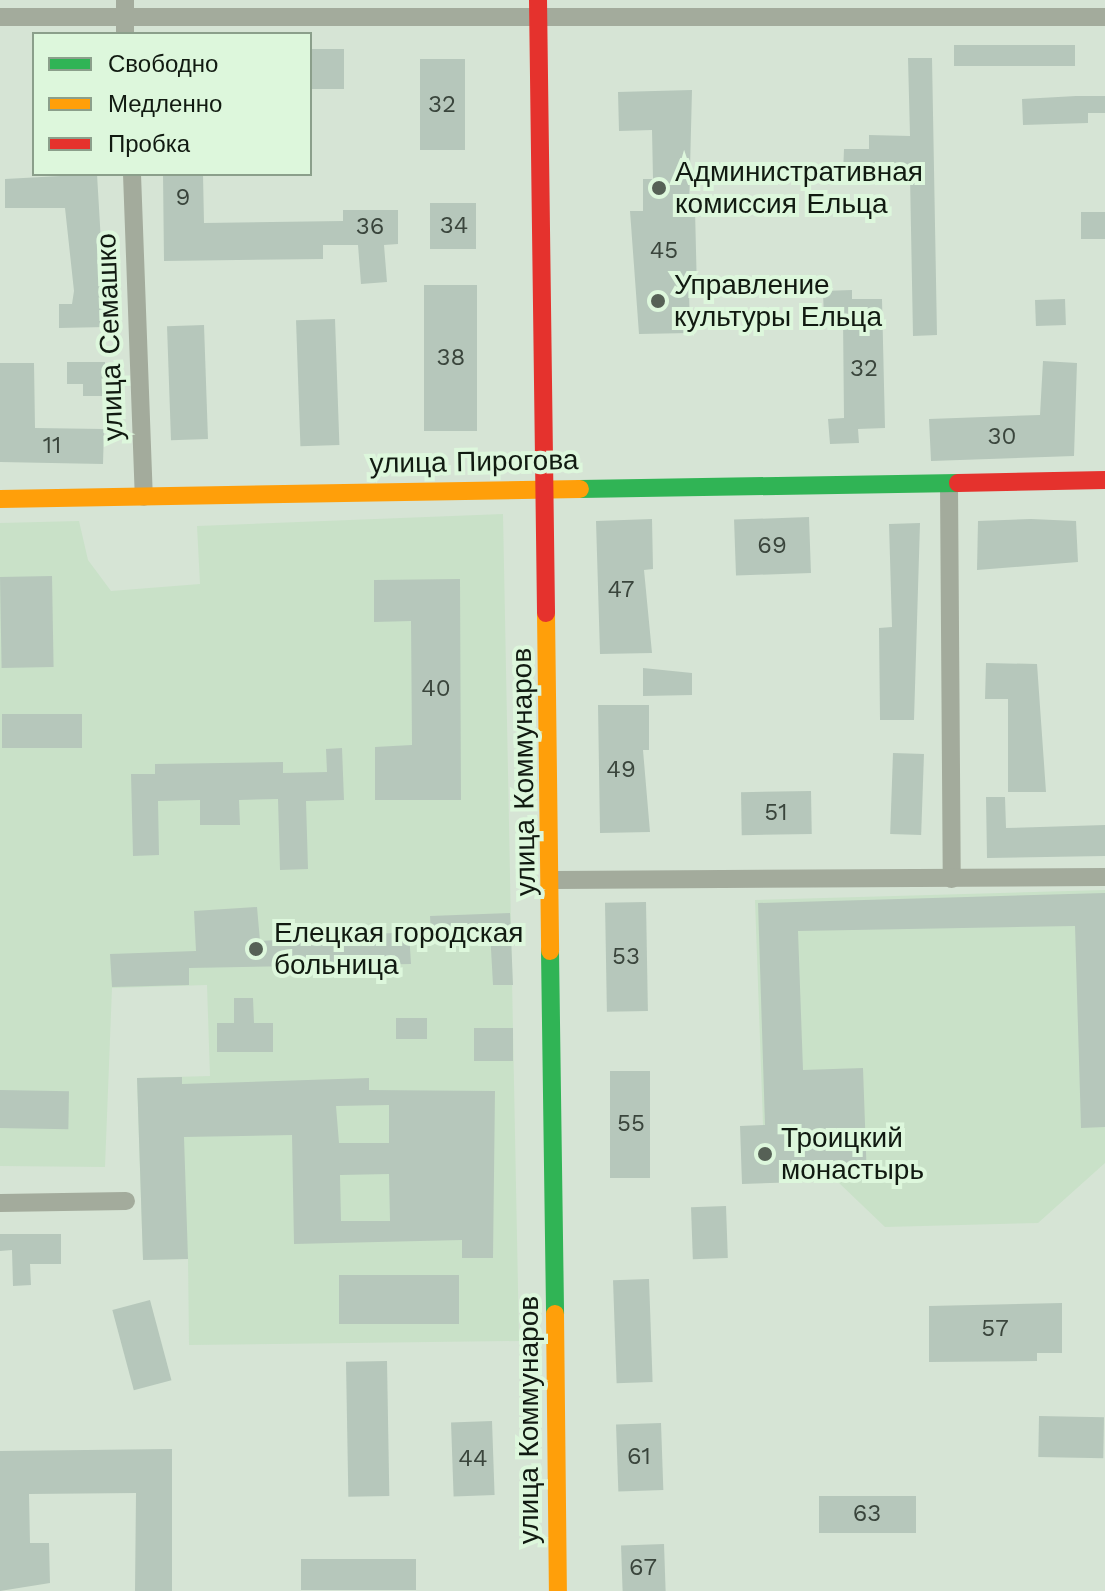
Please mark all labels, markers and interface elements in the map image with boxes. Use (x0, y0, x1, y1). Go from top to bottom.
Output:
legend (32, 32, 312, 176)
text: Свободно (108, 50, 218, 78)
text: Медленно (108, 90, 222, 118)
house number: 32 (428, 91, 456, 119)
text: Пробка (108, 130, 190, 158)
place label: Административная комиссия Ельца (675, 155, 923, 221)
marker: Административная комиссия Ельца (650, 179, 668, 197)
house number: 9 (176, 184, 190, 212)
house number: 34 (440, 212, 468, 240)
house number: 36 (356, 213, 384, 241)
street label: улица Семашко (90, 233, 130, 441)
house number: 45 (650, 237, 678, 265)
place label: Управление культуры Ельца (674, 268, 882, 334)
marker: Управление культуры Ельца (649, 292, 667, 310)
house number: 38 (437, 344, 465, 372)
house number: 32 (850, 355, 878, 383)
house number: 30 (988, 423, 1016, 451)
house number: 11 (43, 432, 61, 460)
street label: улица Пирогова (369, 443, 579, 481)
house number: 69 (757, 532, 787, 560)
house number: 47 (608, 576, 634, 604)
street label: улица Коммунаров (505, 648, 543, 896)
house number: 40 (421, 675, 451, 703)
house number: 49 (606, 756, 636, 784)
house number: 51 (764, 799, 788, 827)
place label: Елецкая городская больница (274, 916, 523, 982)
marker: Елецкая городская больница (245, 938, 267, 960)
house number: 53 (612, 943, 640, 971)
house number: 55 (617, 1110, 645, 1138)
place label: Троицкий монастырь (781, 1121, 924, 1187)
marker: Троицкий монастырь (756, 1145, 774, 1163)
street label: улица Коммунаров (512, 1296, 546, 1544)
house number: 57 (981, 1315, 1009, 1343)
house number: 61 (627, 1443, 651, 1471)
house number: 44 (458, 1445, 488, 1473)
house number: 63 (853, 1500, 881, 1528)
house number: 67 (629, 1554, 657, 1582)

